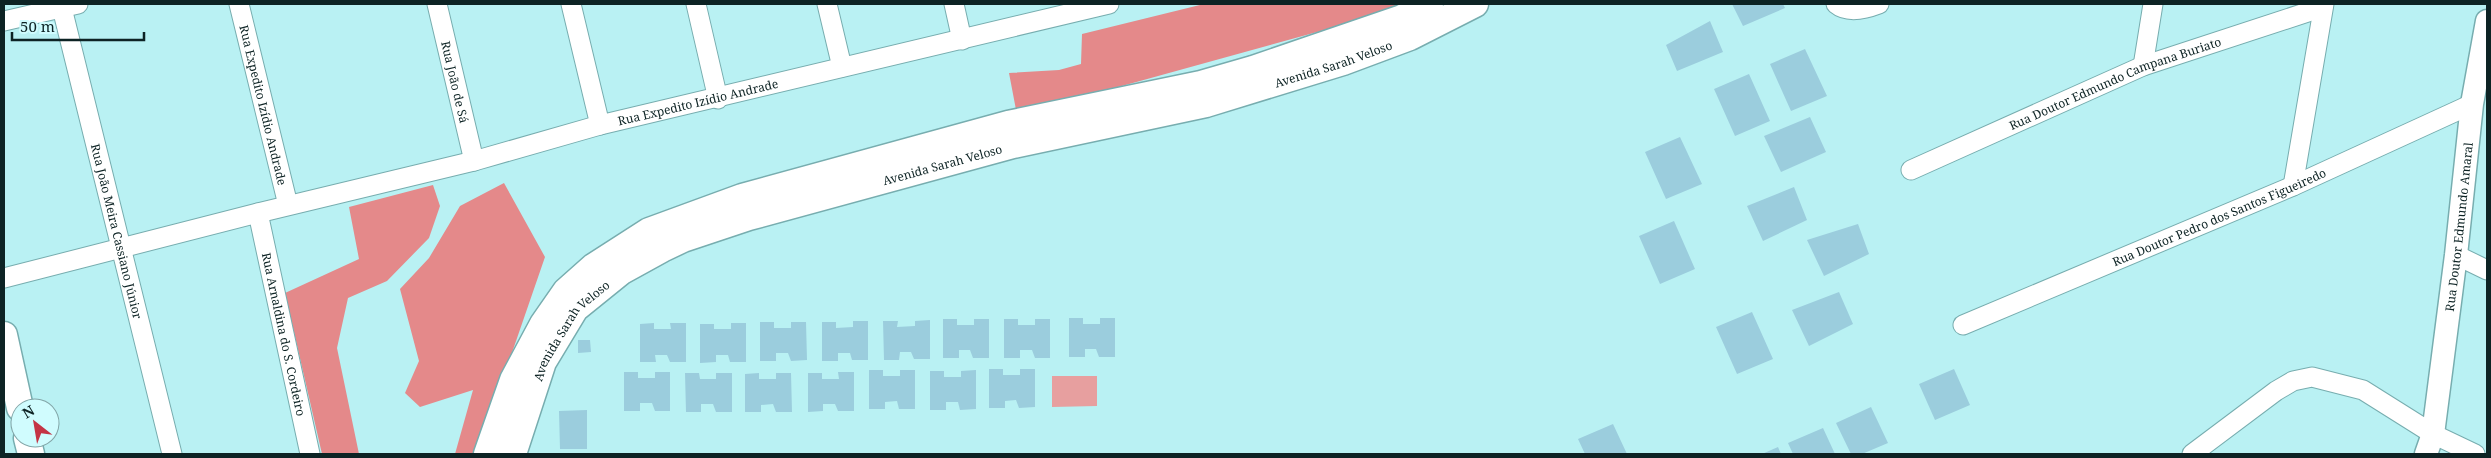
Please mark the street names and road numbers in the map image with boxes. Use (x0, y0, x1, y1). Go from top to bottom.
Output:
street label: Rua Expedito Izídio Andrade (236, 23, 291, 187)
street label: Rua Doutor Edmundo Campana Buriato (2006, 32, 2223, 134)
street label: Avenida Sarah Veloso (1272, 36, 1394, 91)
street label: Rua João de Sá (437, 39, 473, 125)
street label: Rua Expedito Izídio Andrade (616, 74, 780, 129)
street label: Avenida Sarah Veloso (881, 140, 1004, 189)
street label: Rua Doutor Edmundo Amaral (2440, 141, 2476, 312)
street label: Rua João Meira Cassiano Júnior (87, 142, 147, 321)
street label: Rua Doutor Pedro dos Santos Figueiredo (2110, 164, 2329, 270)
street label: Rua Arnaldina do S. Cordeiro (258, 251, 310, 418)
street label: Avenida Sarah Veloso (529, 276, 613, 383)

